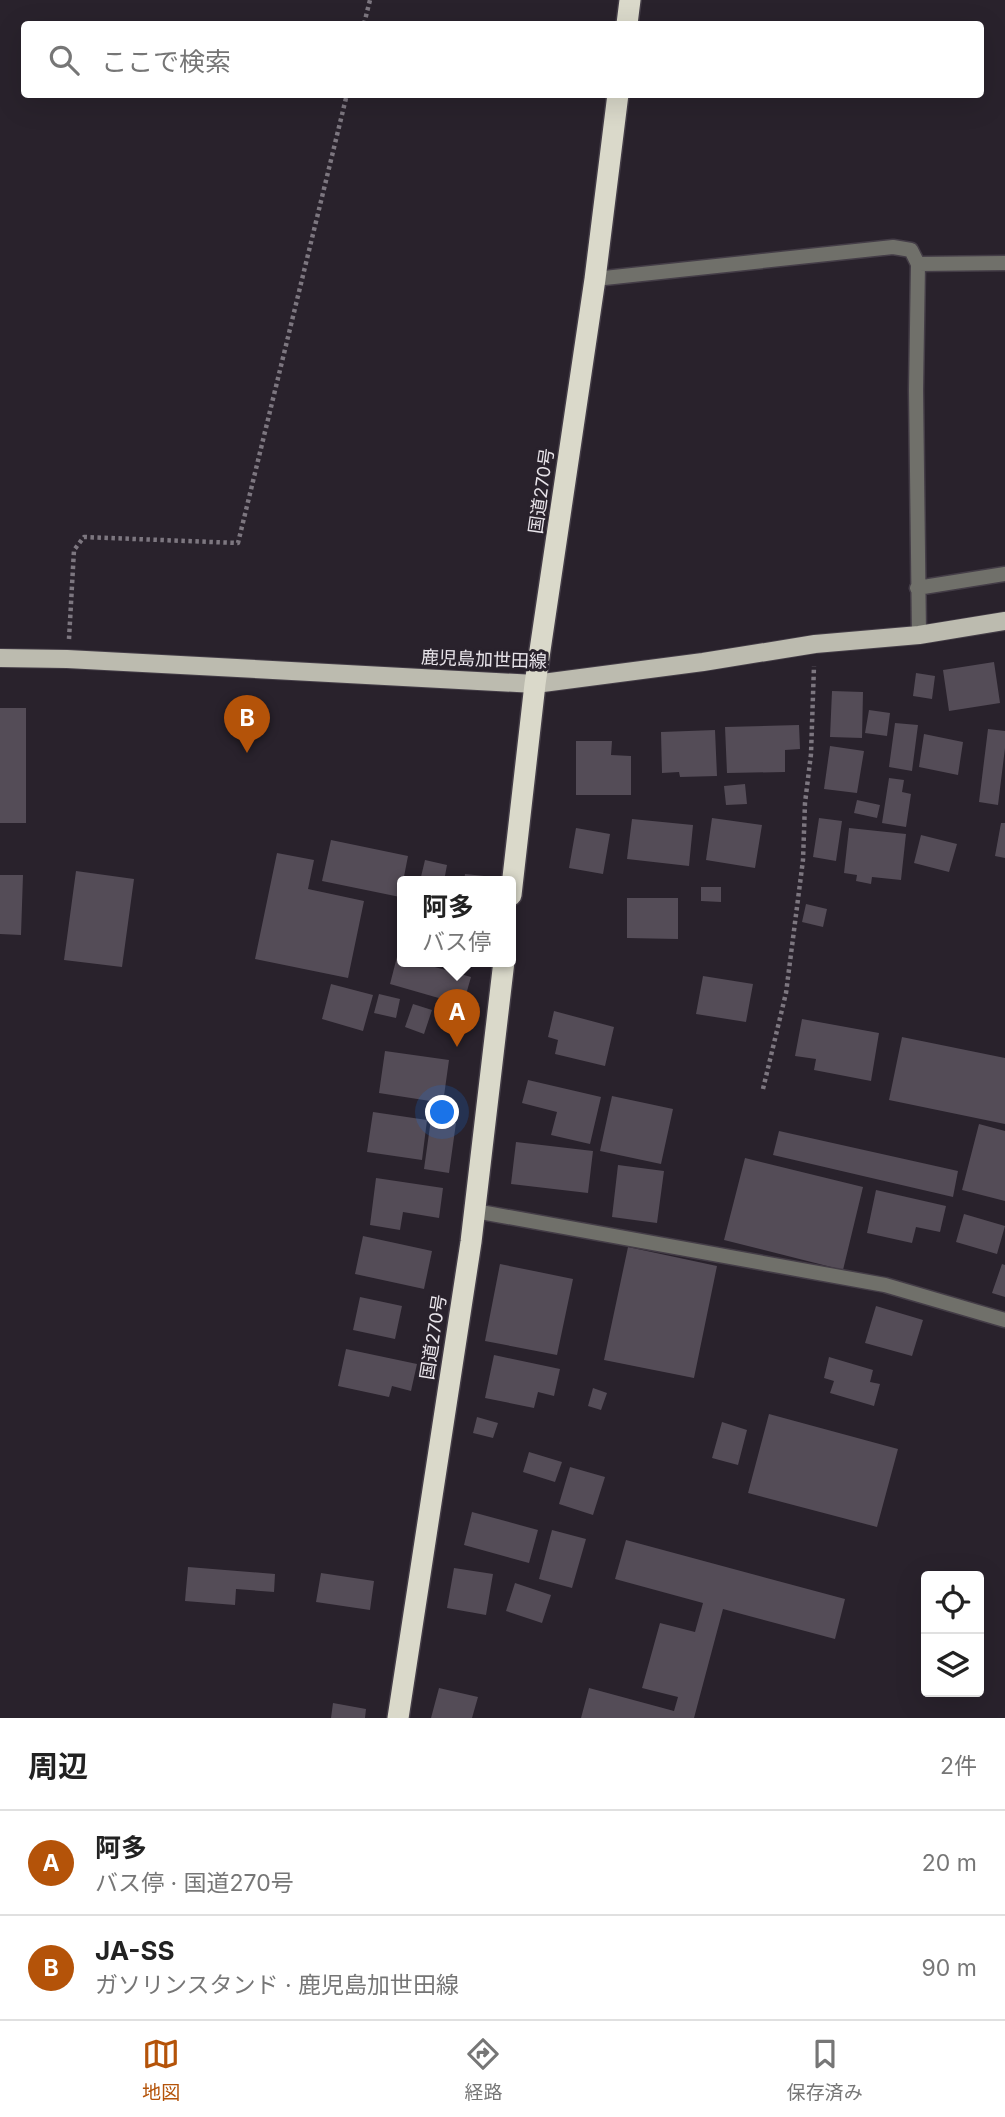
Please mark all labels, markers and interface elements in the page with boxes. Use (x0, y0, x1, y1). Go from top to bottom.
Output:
search box (21, 21, 984, 98)
icon: search (45, 41, 83, 79)
text: ここで検索 (101, 46, 231, 77)
street label: 国道270号 (525, 447, 557, 535)
street label: 鹿児島加世田線 (421, 646, 547, 672)
pin: B (224, 695, 270, 753)
popup (397, 876, 516, 967)
text: 阿多 (422, 891, 474, 922)
text: バス停 (422, 928, 491, 956)
pin: A (434, 989, 480, 1047)
your location (425, 1095, 459, 1129)
street label: 国道270号 (416, 1293, 450, 1381)
map controls (921, 1571, 984, 1697)
button: locate (921, 1571, 984, 1634)
button: layers (921, 1634, 984, 1697)
text: 周辺 (28, 1748, 88, 1784)
text: 2件 (940, 1752, 977, 1780)
text: 阿多 (95, 1832, 147, 1863)
text: A (42, 1849, 60, 1877)
text: 20 m (922, 1849, 977, 1877)
text: バス停 · 国道270号 (95, 1869, 294, 1897)
text: JA-SS (95, 1935, 174, 1966)
text: B (43, 1954, 59, 1982)
text: 90 m (922, 1954, 977, 1982)
text: ガソリンスタンド · 鹿児島加世田線 (95, 1971, 459, 1999)
tab: 地図 (142, 2035, 180, 2104)
tab: 経路 (464, 2035, 503, 2104)
tab: 保存済み (787, 2035, 863, 2104)

